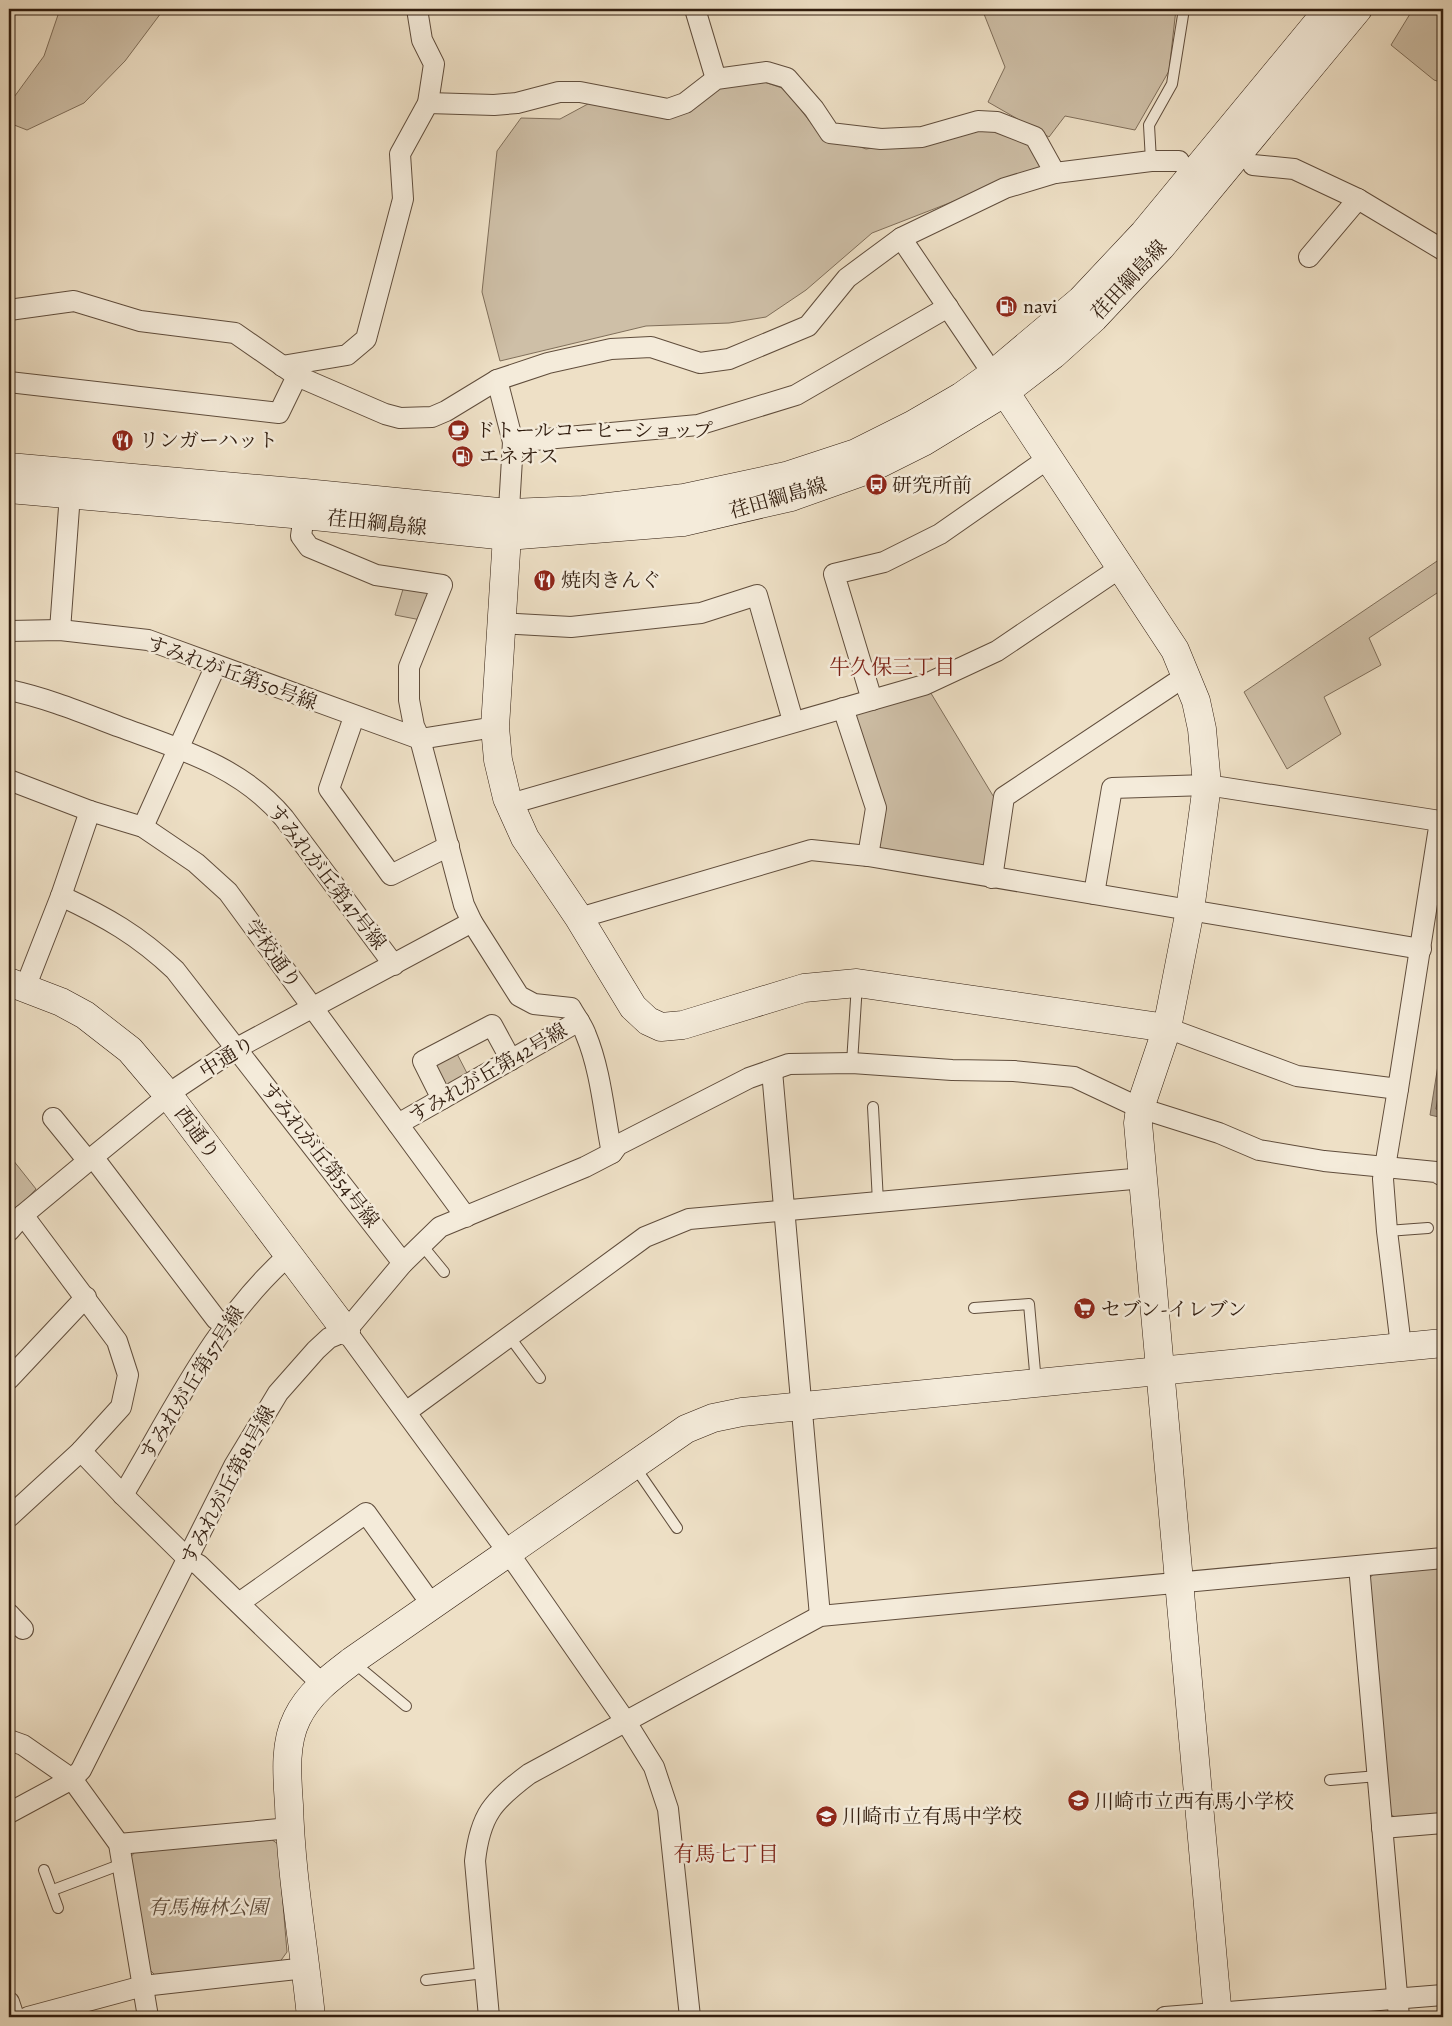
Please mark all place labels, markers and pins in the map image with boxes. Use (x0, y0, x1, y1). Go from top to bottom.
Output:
place label: navi (1023, 293, 1057, 320)
fuel station icon: navi (995, 294, 1019, 318)
place label: ドトールコーヒーショップ (475, 417, 713, 444)
cafe icon: ドトールコーヒーショップ (447, 418, 471, 442)
place label: リンガーハット (139, 427, 278, 454)
restaurant icon: リンガーハット (111, 428, 135, 452)
place label: エネオス (479, 443, 559, 470)
fuel station icon: エネオス (451, 444, 475, 468)
place label: 研究所前 (892, 472, 972, 499)
bus stop icon: 研究所前 (864, 473, 888, 497)
place label: 焼肉きんぐ (561, 567, 661, 594)
restaurant icon: 焼肉きんぐ (533, 568, 557, 592)
place label: セブン-イレブン (1101, 1296, 1247, 1323)
supermarket icon: セブン-イレブン (1073, 1297, 1097, 1321)
place label: 川崎市立西有馬小学校 (1094, 1788, 1294, 1815)
school or university icon: 川崎市立西有馬小学校 (1066, 1789, 1090, 1813)
place label: 川崎市立有馬中学校 (842, 1803, 1022, 1830)
school or university icon: 川崎市立有馬中学校 (814, 1804, 838, 1828)

